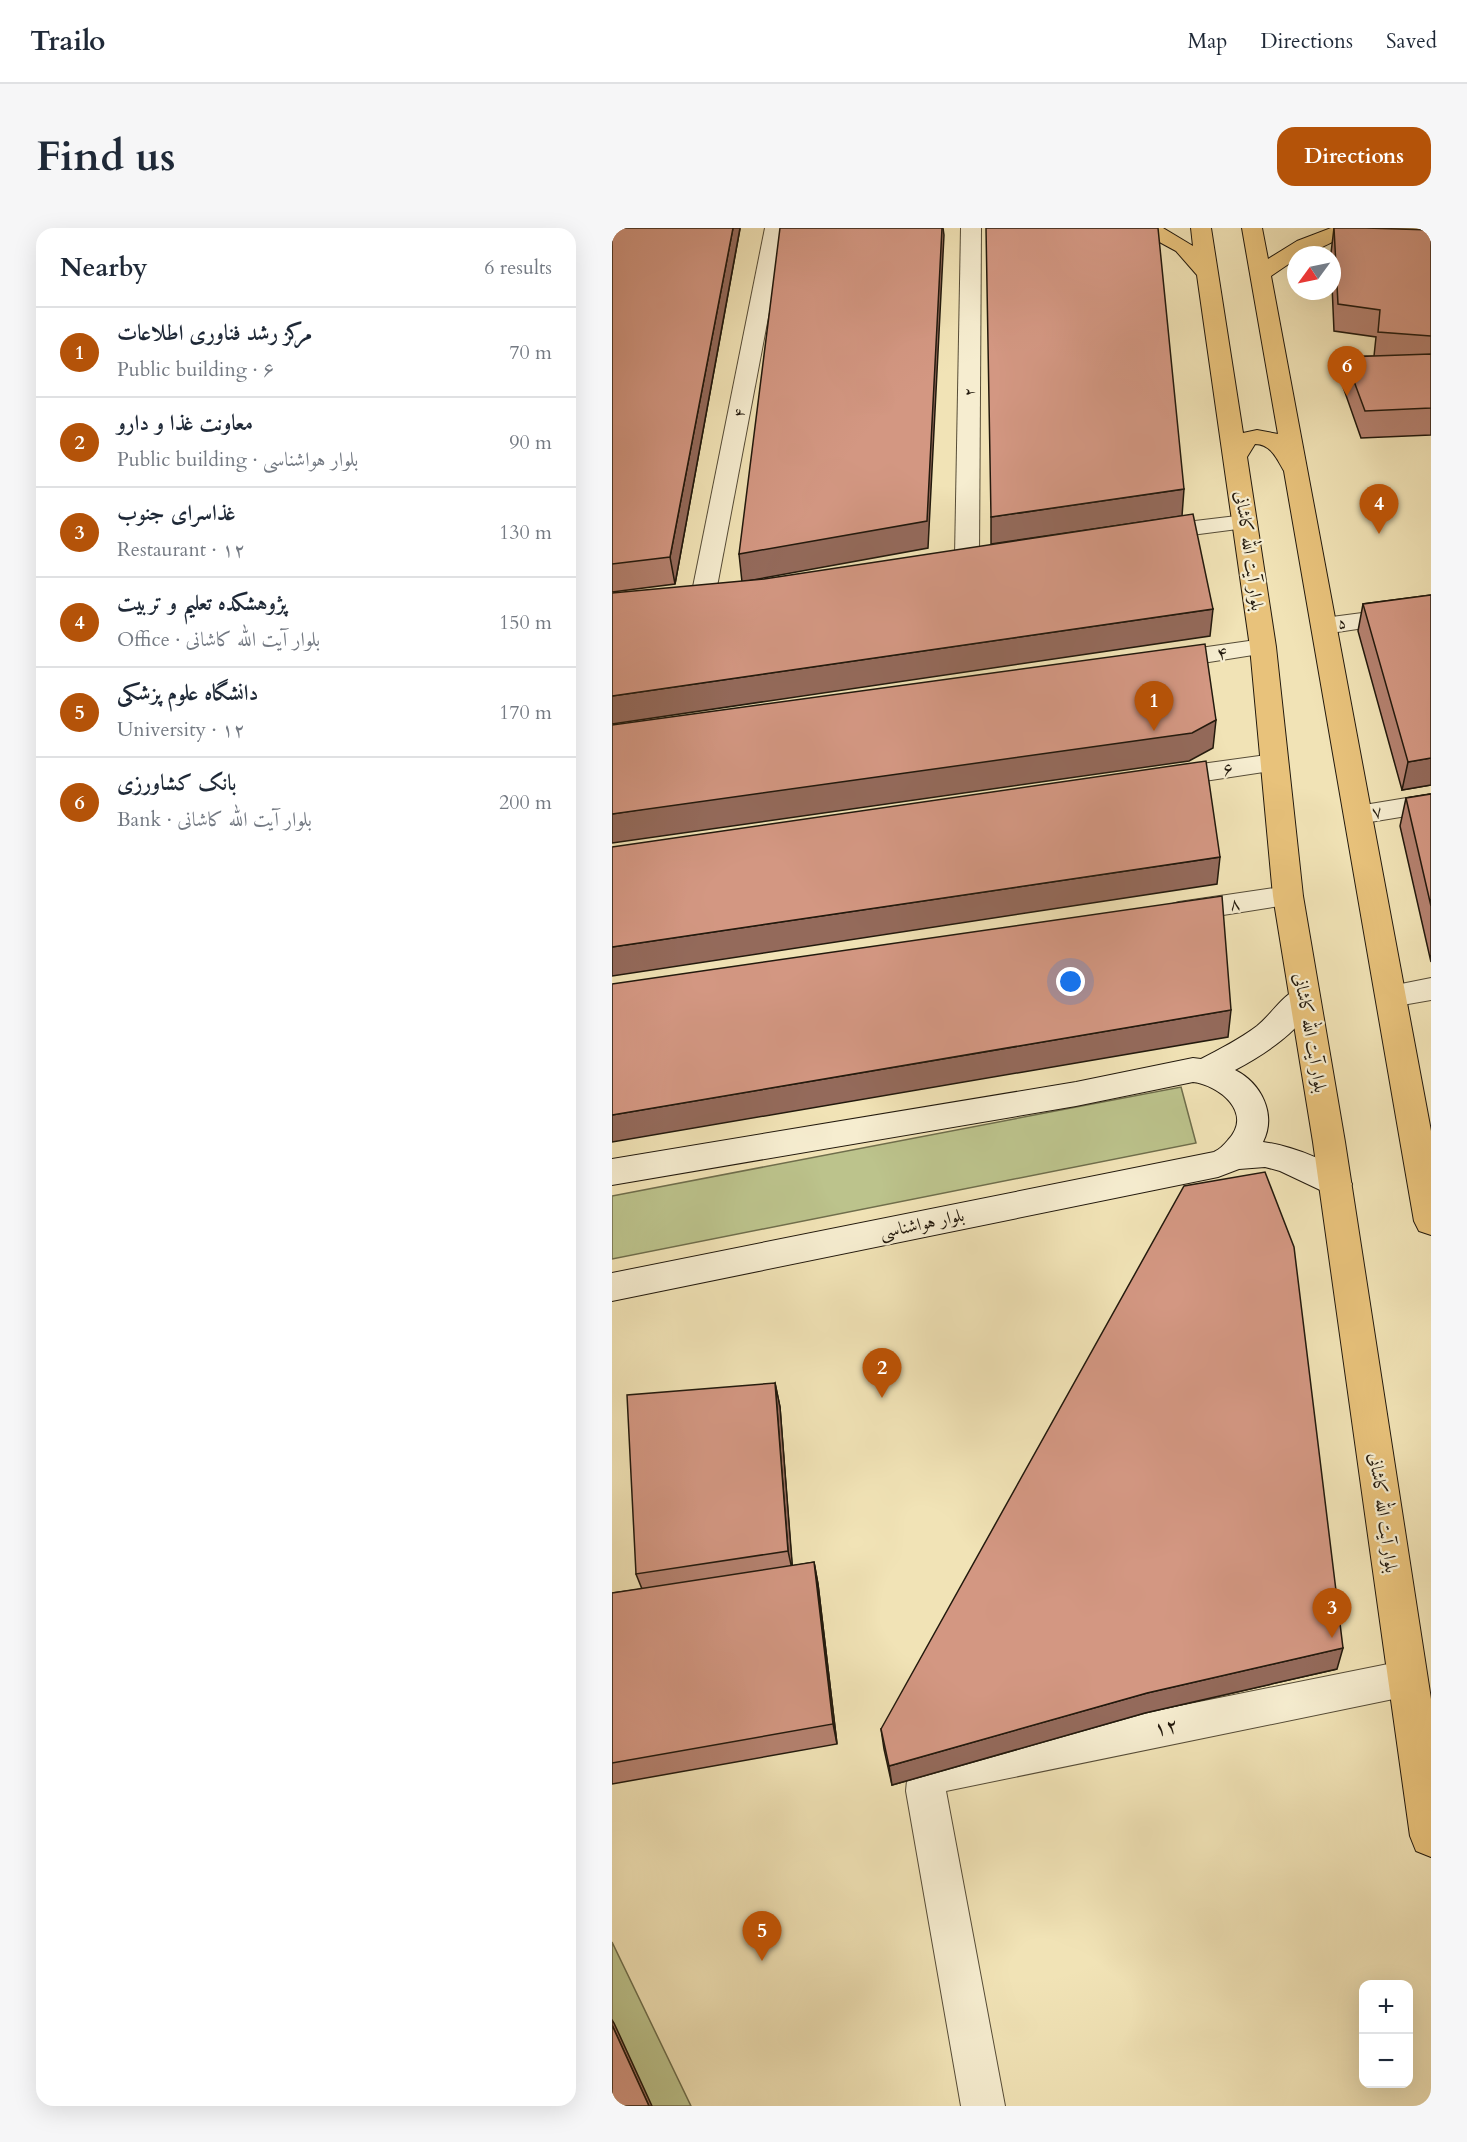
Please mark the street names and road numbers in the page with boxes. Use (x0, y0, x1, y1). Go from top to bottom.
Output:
street label: ۲ (959, 387, 979, 397)
street label: ۴ (728, 407, 750, 419)
street label: بلوار آیت الله کاشانی (1228, 489, 1272, 613)
street label: ۵ (1336, 612, 1348, 634)
street label: ۴ (1215, 640, 1229, 666)
street label: ۶ (1221, 756, 1235, 782)
street label: ۷ (1370, 799, 1384, 825)
street label: ۸ (1228, 891, 1242, 917)
street label: بلوار آیت الله کاشانی (1287, 971, 1335, 1095)
street label: بلوار هواشناسی (877, 1203, 967, 1245)
street label: بلوار آیت الله کاشانی (1362, 1451, 1406, 1575)
street label: ۱۲ (1151, 1710, 1181, 1744)

